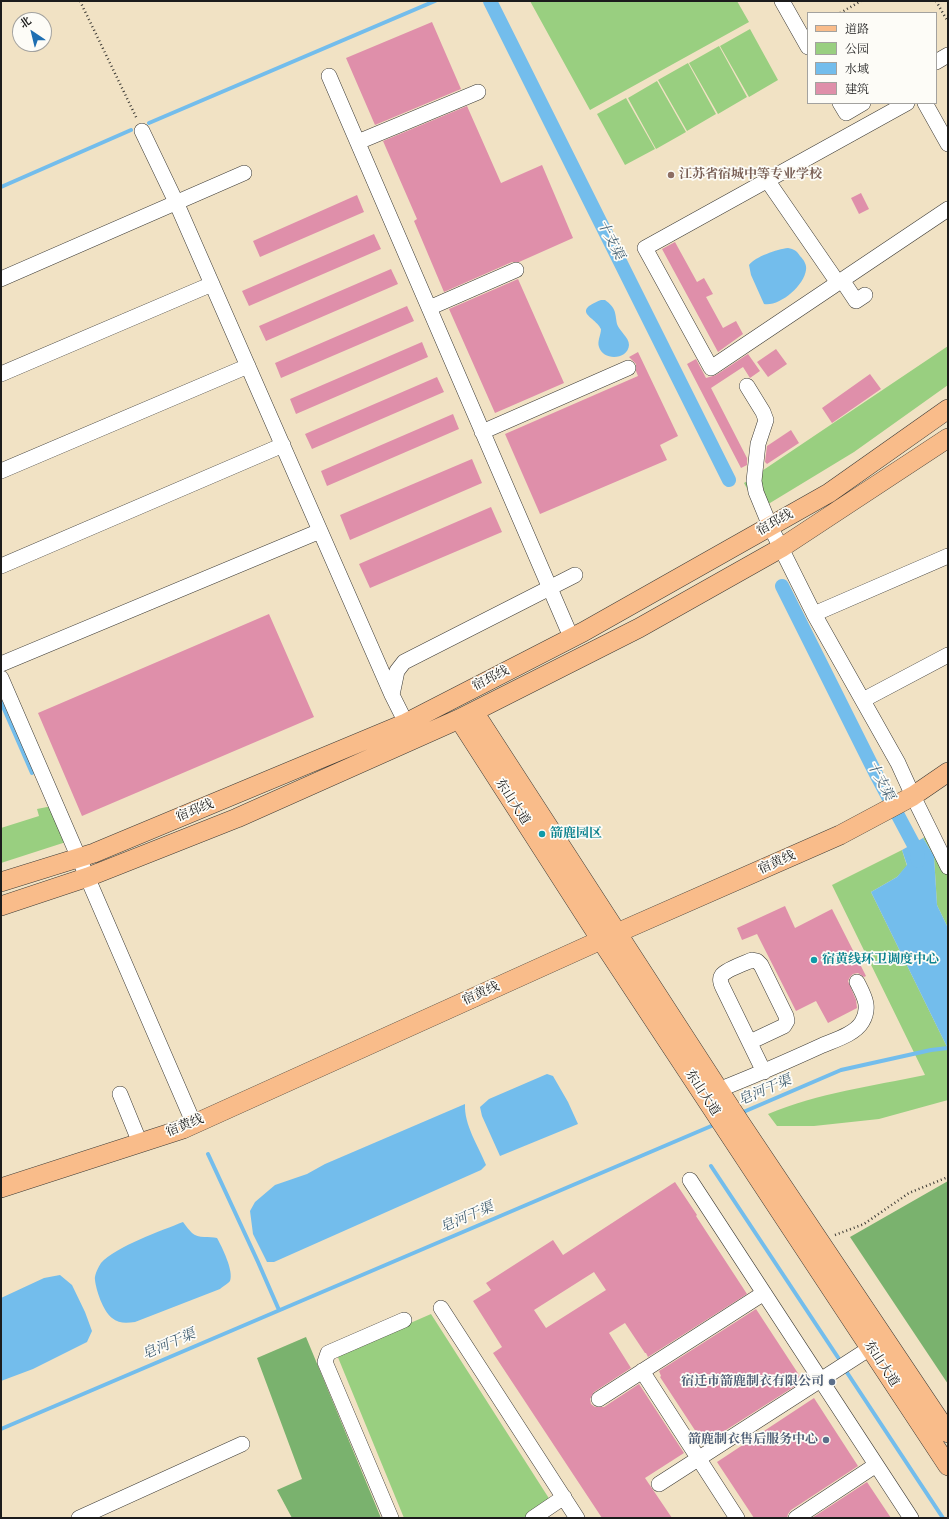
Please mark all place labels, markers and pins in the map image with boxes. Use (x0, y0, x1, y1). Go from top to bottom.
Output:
place label: 江苏省宿城中等专业学校 (679, 167, 822, 183)
marker: 江苏省宿城中等专业学校 (666, 170, 676, 180)
place label: 箭鹿园区 (550, 826, 602, 842)
marker: 箭鹿园区 (537, 829, 547, 839)
place label: 宿黄线环卫调度中心 (822, 952, 939, 968)
marker: 宿黄线环卫调度中心 (809, 955, 819, 965)
place label: 宿迁市箭鹿制衣有限公司 (681, 1374, 824, 1390)
marker: 宿迁市箭鹿制衣有限公司 (827, 1377, 837, 1387)
place label: 箭鹿制衣售后服务中心 (688, 1432, 818, 1448)
marker: 箭鹿制衣售后服务中心 (821, 1435, 831, 1445)

